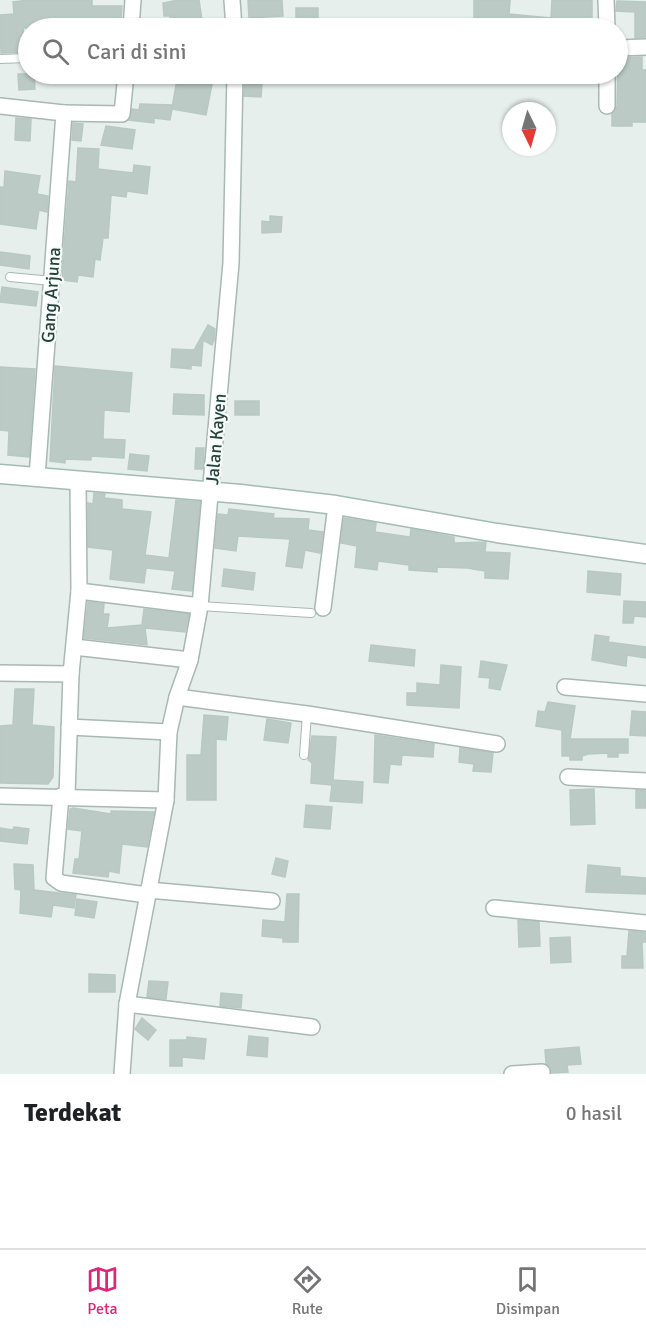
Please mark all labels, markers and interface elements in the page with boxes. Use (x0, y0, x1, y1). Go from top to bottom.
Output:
search box (18, 18, 628, 84)
icon: search (39, 35, 72, 68)
text: Cari di sini (87, 38, 187, 65)
north arrow (502, 102, 556, 156)
street label: Gang Arjuna (37, 246, 65, 344)
street label: Jalan Kayen (201, 392, 231, 486)
text: Terdekat (24, 1097, 121, 1129)
text: 0 hasil (566, 1101, 622, 1126)
tab: Peta (86, 1263, 119, 1319)
tab: Rute (291, 1263, 324, 1319)
tab: Disimpan (496, 1263, 560, 1319)

